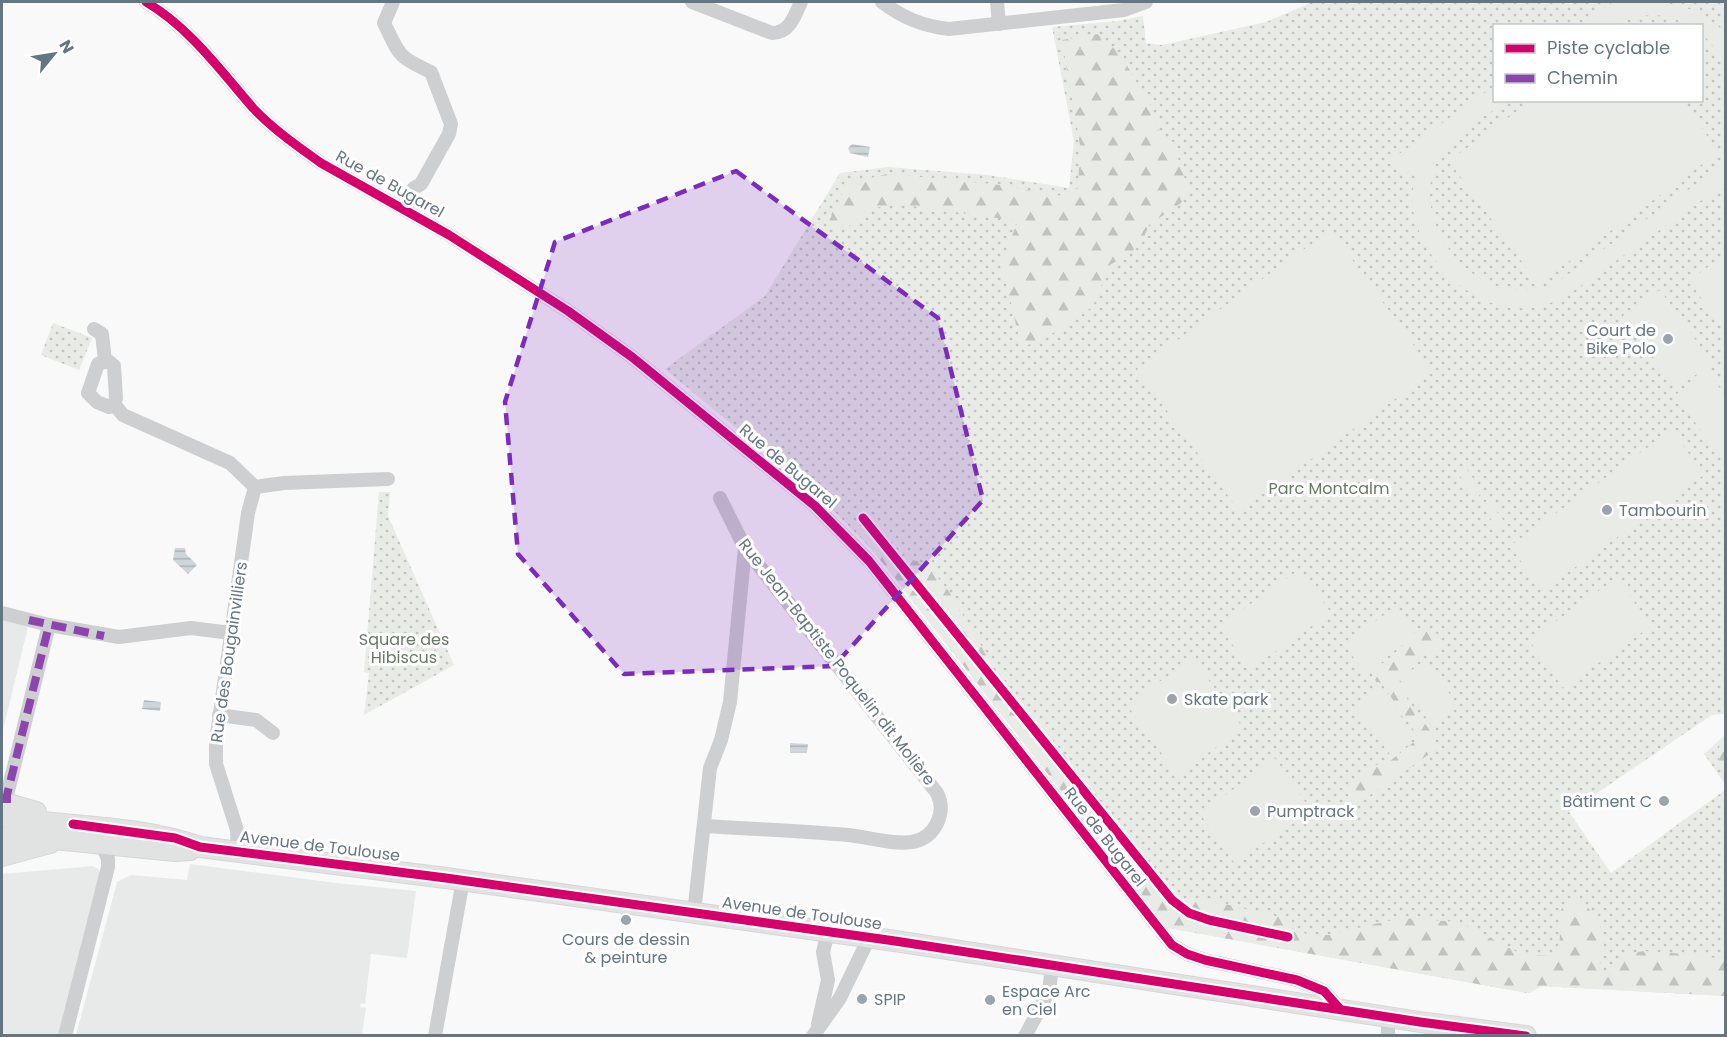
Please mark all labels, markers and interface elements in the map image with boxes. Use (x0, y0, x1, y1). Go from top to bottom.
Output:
north arrow (24, 24, 84, 84)
legend (1493, 24, 1703, 102)
text: Piste cyclable (1547, 35, 1670, 60)
text: N (54, 36, 80, 58)
text: Chemin (1547, 65, 1618, 90)
street label: Rue de Bugarel (332, 145, 448, 223)
place label: Court de Bike Polo (1586, 319, 1656, 360)
marker: Court de Bike Polo (1661, 332, 1675, 346)
street label: Rue de Bugarel (734, 418, 842, 514)
park label: Parc Montcalm (1268, 477, 1390, 500)
place label: Tambourin (1619, 499, 1706, 522)
marker: Tambourin (1600, 503, 1614, 517)
street label: Rue Jean-Baptiste Poquelin dit Molière (733, 534, 941, 790)
street label: Rue des Bougainvilliers (205, 560, 253, 744)
park label: Square des Hibiscus (359, 628, 449, 669)
place label: Skate park (1184, 688, 1269, 711)
marker: Skate park (1165, 692, 1179, 706)
street label: Rue de Bugarel (1059, 782, 1151, 892)
place label: Bâtiment C (1563, 790, 1652, 813)
marker: Bâtiment C (1657, 794, 1671, 808)
place label: Pumptrack (1267, 800, 1355, 823)
marker: Pumptrack (1248, 804, 1262, 818)
street label: Avenue de Toulouse (239, 825, 401, 867)
street label: Avenue de Toulouse (721, 890, 883, 936)
marker: Cours de dessin & peinture (619, 913, 633, 927)
place label: Cours de dessin & peinture (562, 928, 690, 969)
place label: Espace Arc en Ciel (1002, 980, 1091, 1021)
place label: SPIP (874, 988, 906, 1011)
marker: SPIP (855, 992, 869, 1006)
marker: Espace Arc en Ciel (983, 993, 997, 1007)

